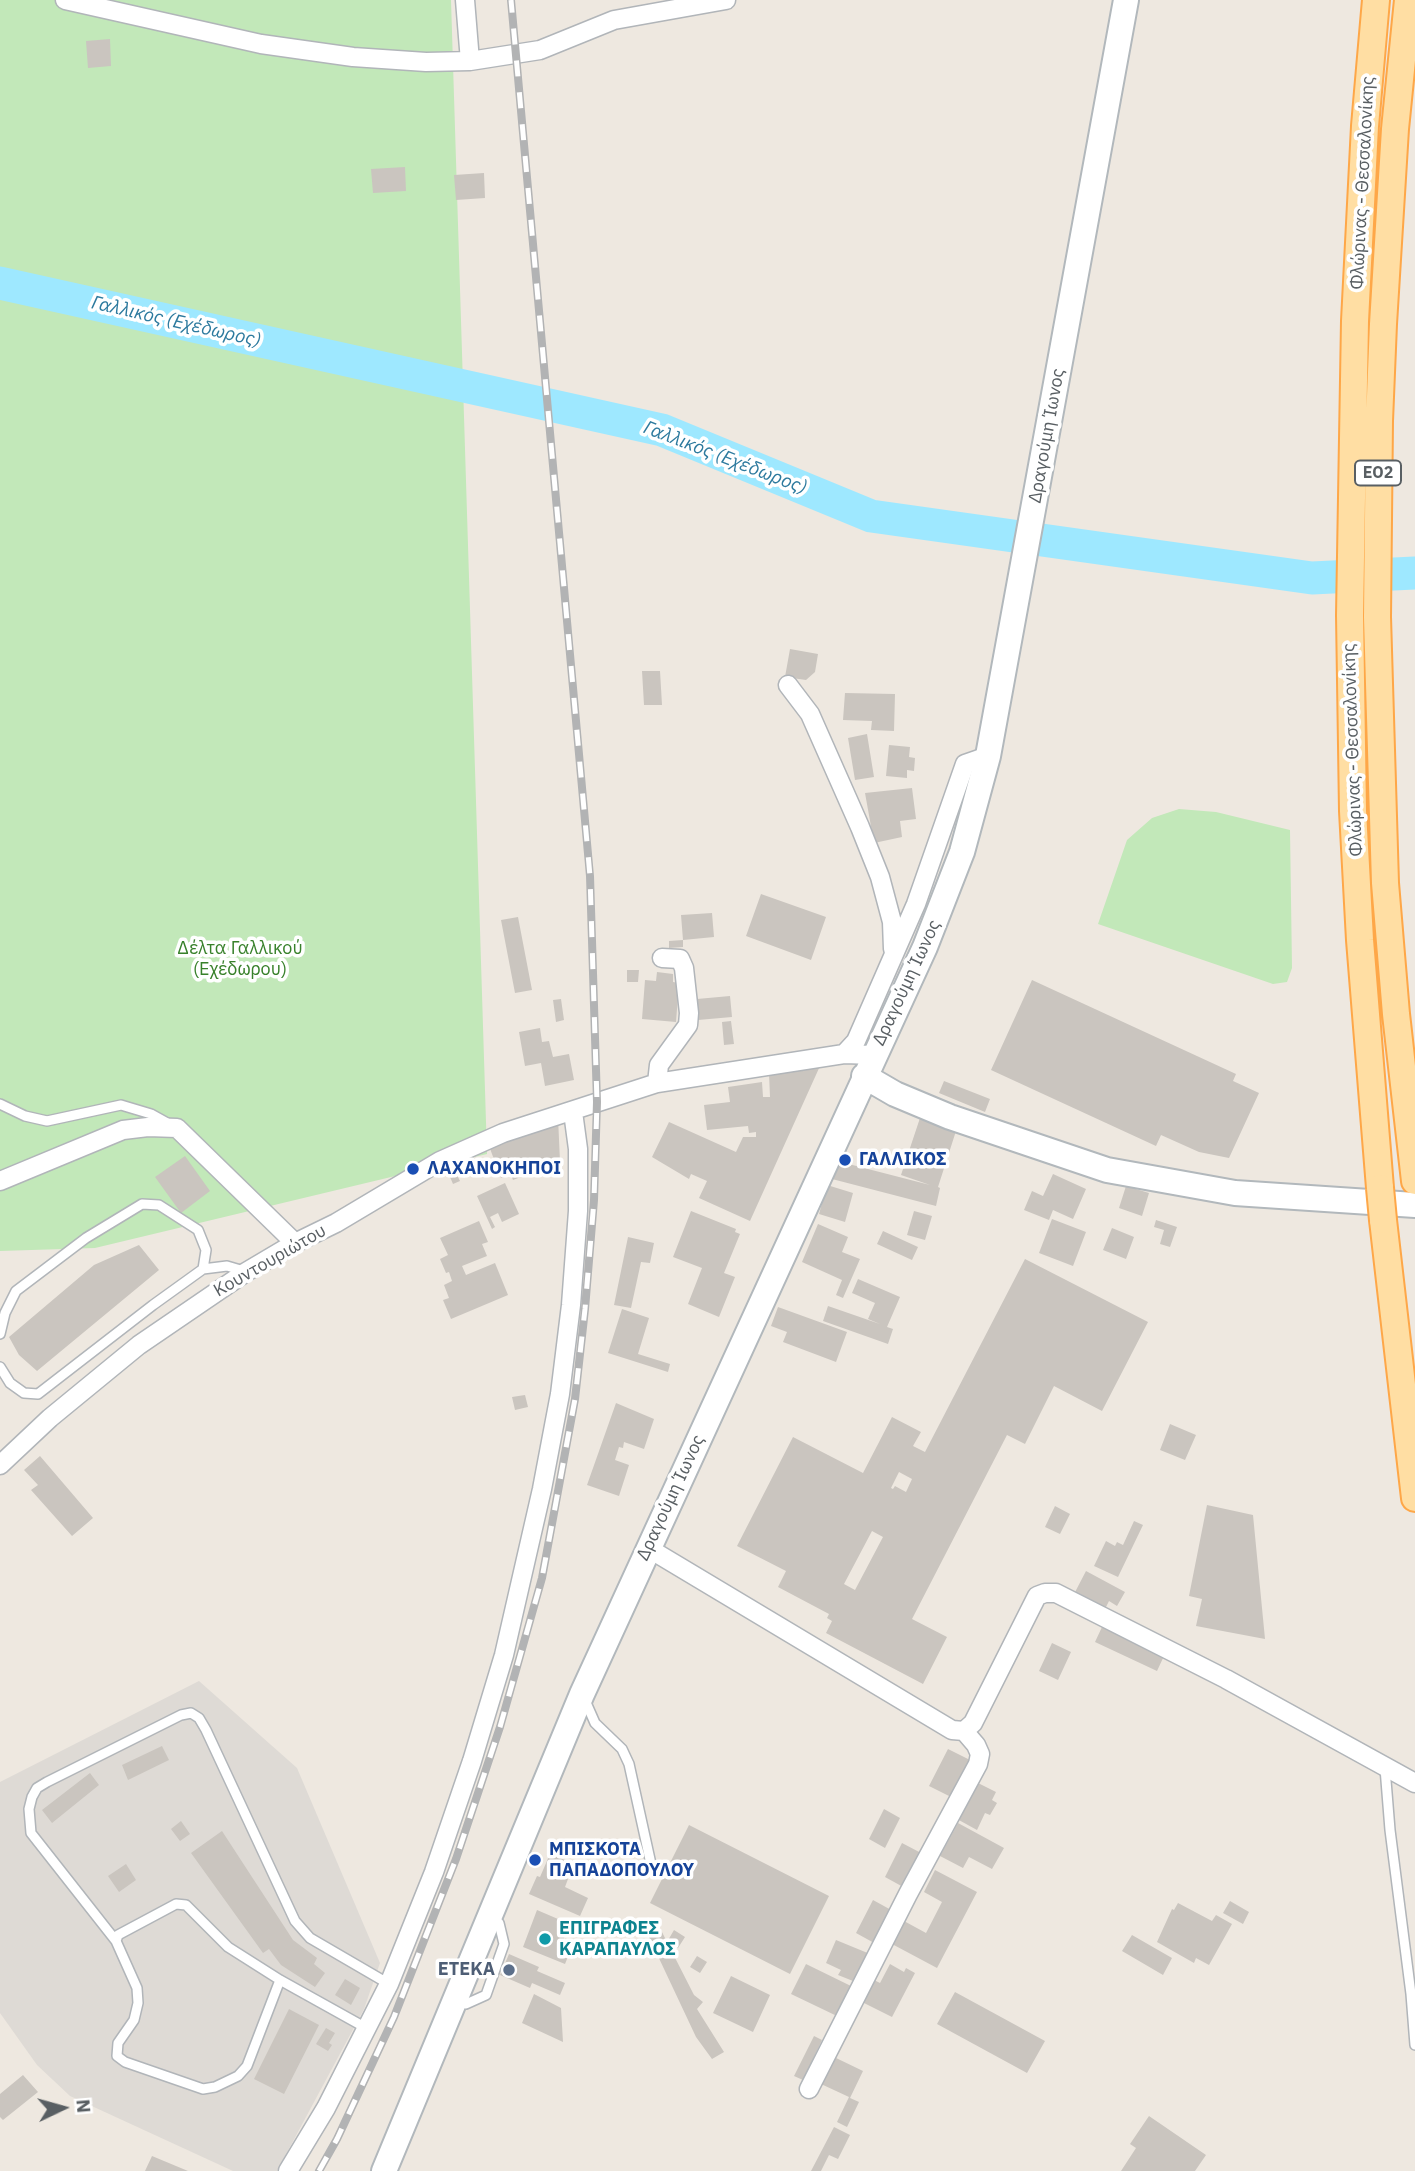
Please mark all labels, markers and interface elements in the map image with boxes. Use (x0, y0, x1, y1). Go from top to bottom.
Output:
street label: Φλώρινας - Θεσσαλονίκης (1347, 76, 1379, 290)
water label: Γαλλικός (Εχέδωρος) (89, 291, 263, 353)
street label: Δραγούμη Ίωνος (1025, 367, 1069, 505)
water label: Γαλλικός (Εχέδωρος) (640, 416, 810, 500)
road number: ΕΟ2 (1355, 460, 1401, 486)
street label: Φλώρινας - Θεσσαλονίκης (1338, 643, 1368, 857)
street label: Δραγούμη Ίωνος (868, 917, 946, 1049)
park label: Δέλτα Γαλλικού (Εχέδωρου) (177, 938, 303, 981)
place label: ΓΑΛΛΙΚΟΣ (859, 1149, 947, 1171)
marker: ΓΑΛΛΙΚΟΣ (837, 1152, 853, 1168)
place label: ΛΑΧΑΝΟΚΗΠΟΙ (427, 1158, 561, 1180)
marker: ΛΑΧΑΝΟΚΗΠΟΙ (405, 1161, 421, 1177)
street label: Κουντουριώτου (210, 1220, 330, 1302)
street label: Δραγούμη Ίωνος (632, 1432, 710, 1564)
place label: ΜΠΙΣΚΟΤΑ ΠΑΠΑΔΟΠΟΥΛΟΥ (549, 1839, 694, 1882)
marker: ΜΠΙΣΚΟΤΑ ΠΑΠΑΔΟΠΟΥΛΟΥ (527, 1852, 543, 1868)
place label: ΕΠΙΓΡΑΦΕΣ ΚΑΡΑΠΑΥΛΟΣ (559, 1918, 676, 1960)
marker: ΕΠΙΓΡΑΦΕΣ ΚΑΡΑΠΑΥΛΟΣ (537, 1931, 553, 1947)
place label: ΕΤΕΚΑ (438, 1959, 495, 1981)
marker: ΕΤΕΚΑ (501, 1962, 517, 1978)
north arrow (28, 2073, 98, 2143)
text: N (71, 2098, 96, 2114)

